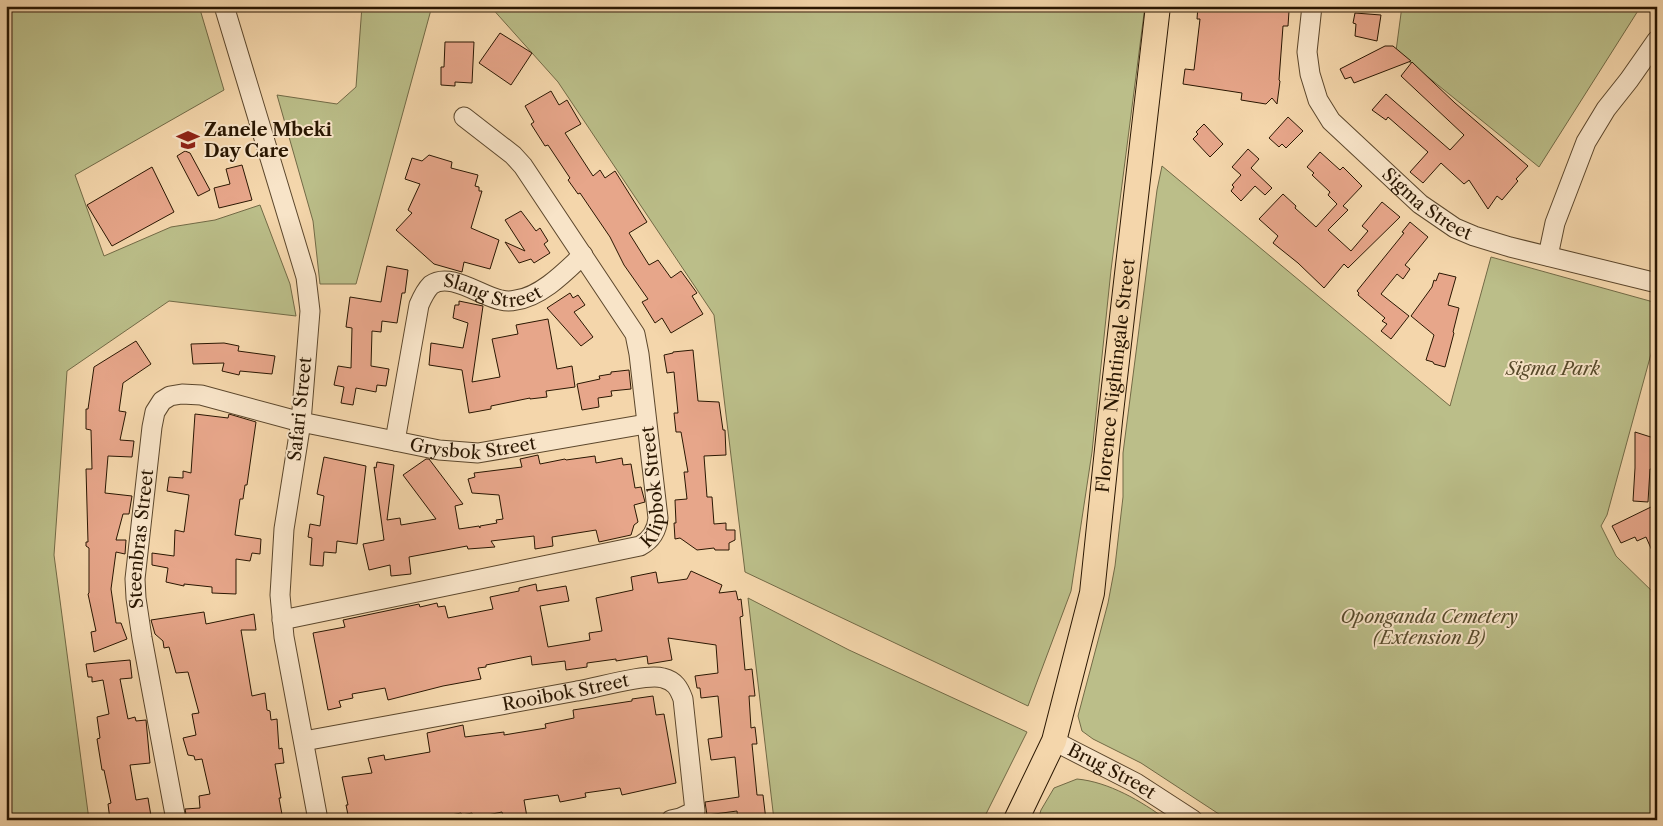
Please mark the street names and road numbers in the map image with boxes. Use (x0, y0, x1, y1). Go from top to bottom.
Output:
street label: Sigma Street (1377, 163, 1476, 245)
street label: Florence Nightingale Street (1092, 257, 1140, 494)
street label: Slang Street (442, 270, 546, 312)
street label: Safari Street (284, 355, 316, 462)
street label: Klipbok Street (636, 424, 669, 553)
street label: Grysbok Street (408, 432, 538, 464)
street label: Steenbras Street (124, 467, 158, 610)
street label: Rooibok Street (500, 669, 631, 716)
street label: Brug Street (1064, 739, 1160, 804)

